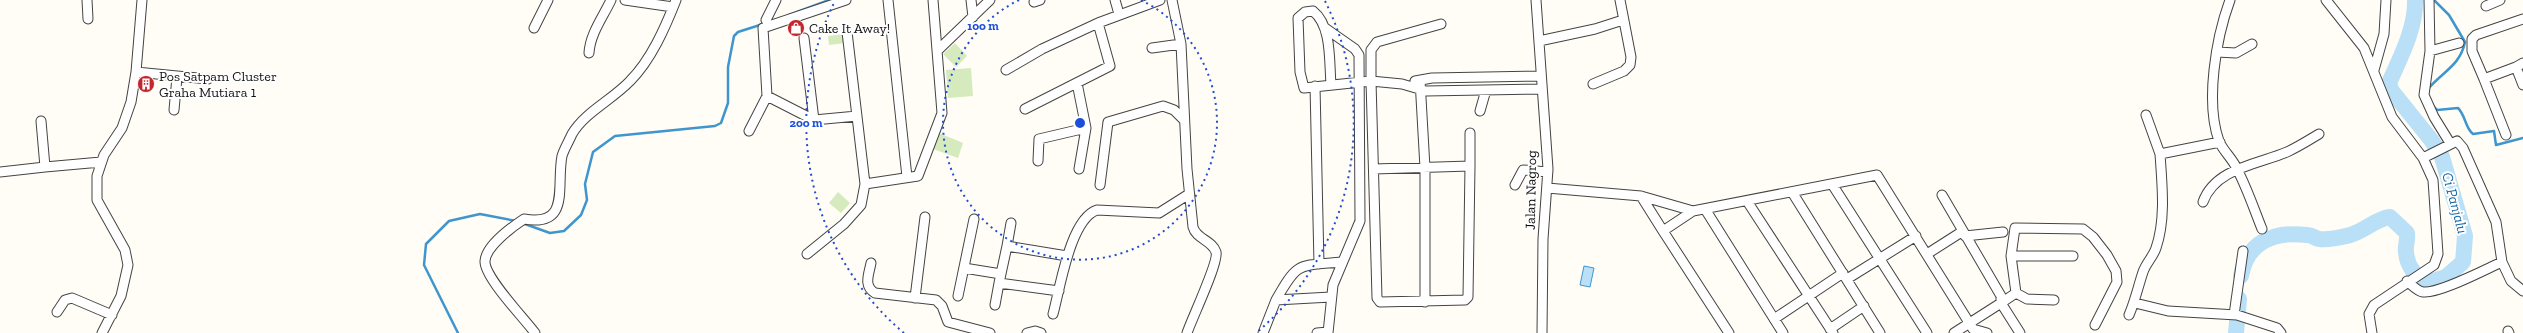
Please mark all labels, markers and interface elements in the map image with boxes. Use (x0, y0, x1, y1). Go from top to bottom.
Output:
shop icon: Cake It Away! (786, 18, 806, 38)
text: 100 m (967, 19, 999, 33)
place label: Cake It Away! (809, 20, 890, 37)
place label: Pos Satpam Cluster Graha Mutiara 1 (159, 68, 277, 101)
building icon: Pos Satpam Cluster Graha Mutiara 1 (136, 74, 156, 94)
text: 200 m (789, 116, 823, 130)
centre of rings (1073, 116, 1087, 130)
street label: Jalan Nagrog (1522, 150, 1540, 230)
water label: Ci Panjalu (2438, 170, 2472, 236)

